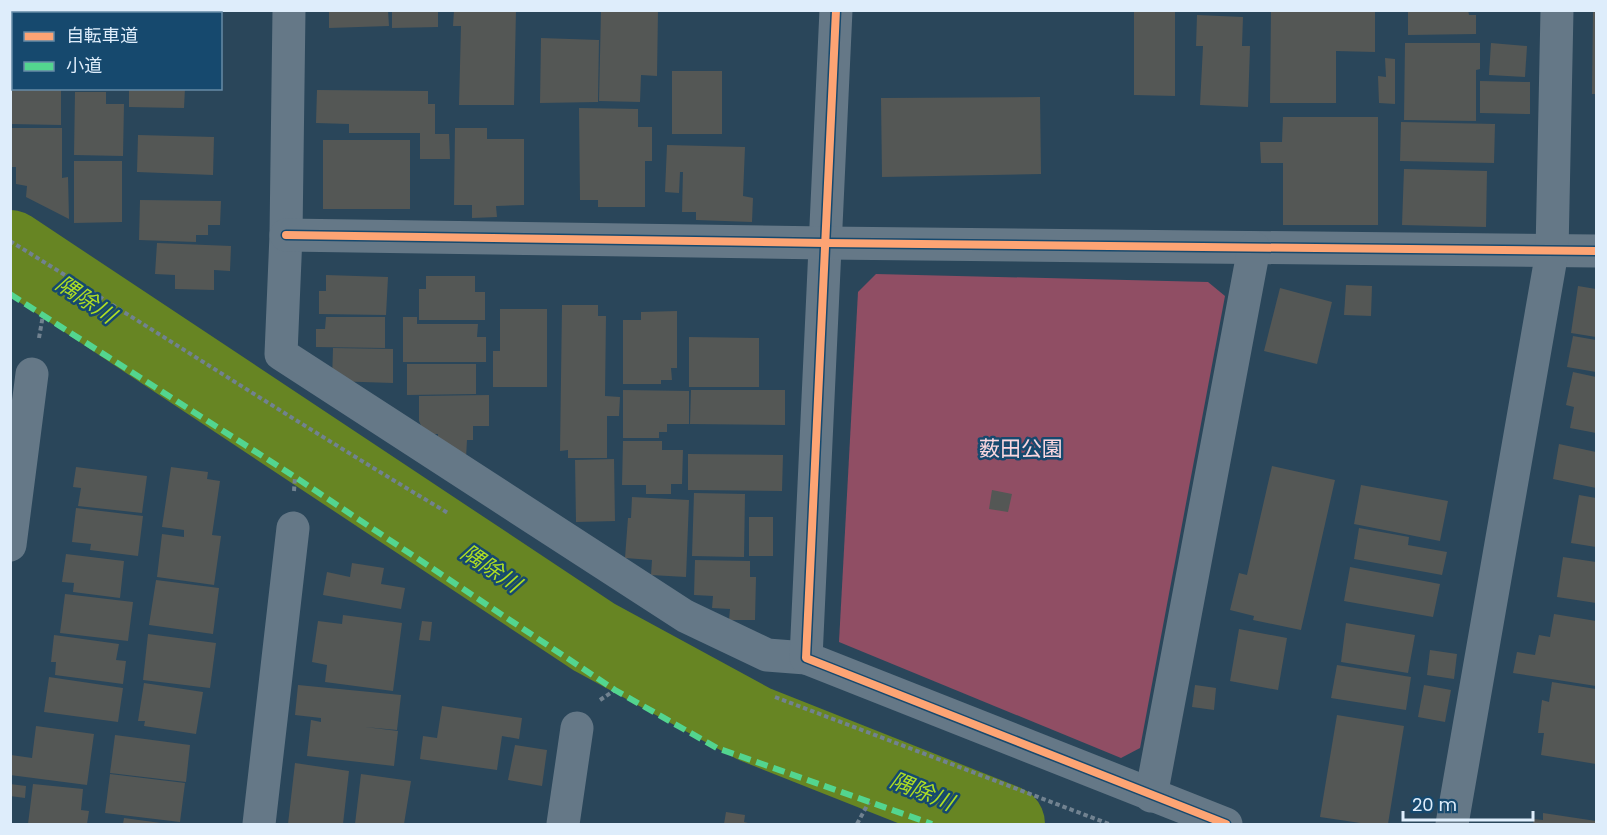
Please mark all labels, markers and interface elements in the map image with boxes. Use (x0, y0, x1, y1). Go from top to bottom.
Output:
legend (12, 12, 222, 90)
text: 自転車道 (66, 23, 138, 48)
text: 小道 (66, 53, 102, 78)
water label: 隅除川 (50, 268, 123, 332)
park label: 薮田公園 (979, 434, 1063, 463)
water label: 隅除川 (455, 537, 528, 601)
water label: 隅除川 (885, 765, 960, 819)
scale bar (1403, 784, 1534, 822)
text: 20 m (1412, 792, 1457, 817)

